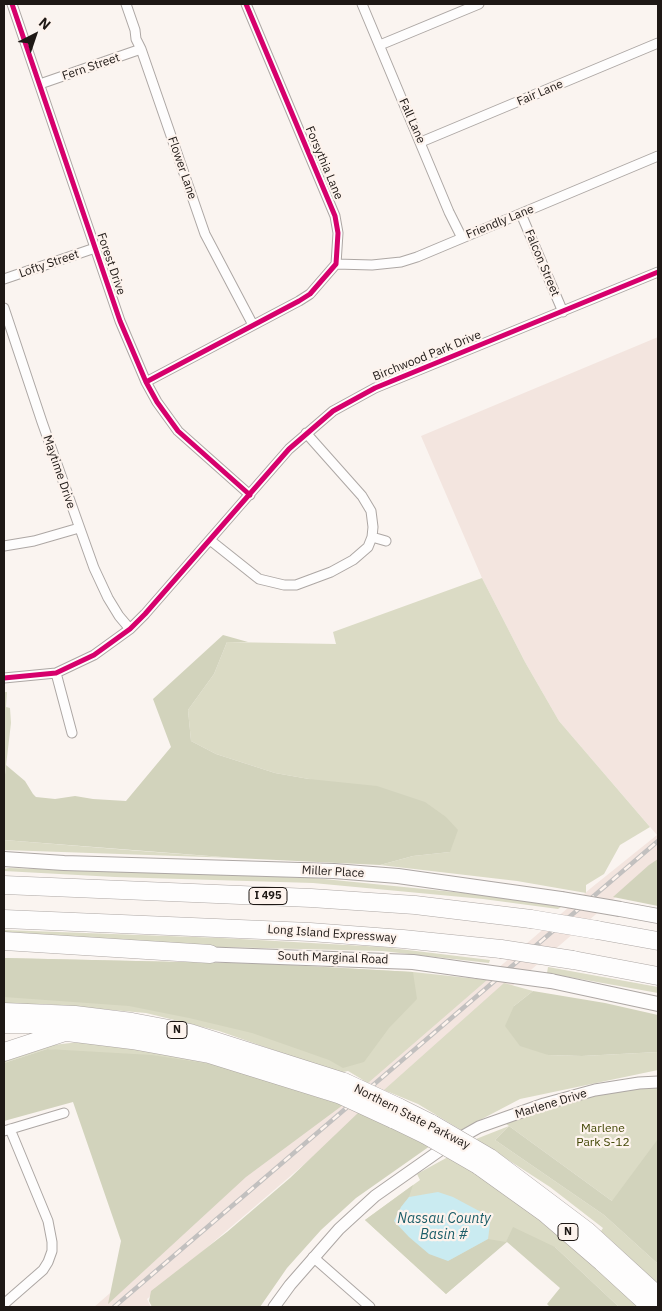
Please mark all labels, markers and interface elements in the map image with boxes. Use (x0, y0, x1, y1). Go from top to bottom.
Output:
north arrow (10, 10, 60, 60)
text: N (35, 14, 55, 34)
street label: Fern Street (60, 50, 122, 84)
street label: Fair Lane (515, 77, 565, 109)
street label: Fall Lane (396, 96, 428, 146)
street label: Forsythia Lane (302, 124, 346, 202)
street label: Flower Lane (165, 135, 199, 201)
street label: Friendly Lane (464, 202, 536, 242)
street label: Falcon Street (521, 227, 563, 299)
street label: Forest Drive (94, 231, 128, 297)
street label: Lofty Street (17, 247, 81, 281)
street label: Birchwood Park Drive (371, 328, 483, 384)
street label: Maytime Drive (40, 433, 78, 511)
street label: Miller Place (301, 863, 365, 881)
road number: I 495 (249, 888, 287, 904)
street label: Long Island Expressway (267, 922, 397, 946)
street label: South Marginal Road (277, 949, 389, 967)
road number: N (167, 1022, 187, 1038)
street label: Northern State Parkway (352, 1081, 472, 1153)
street label: Marlene Drive (513, 1086, 589, 1122)
park label: Marlene Park S-12 (576, 1122, 630, 1150)
water label: Nassau County Basin # (397, 1211, 491, 1244)
road number: N (558, 1224, 578, 1240)

